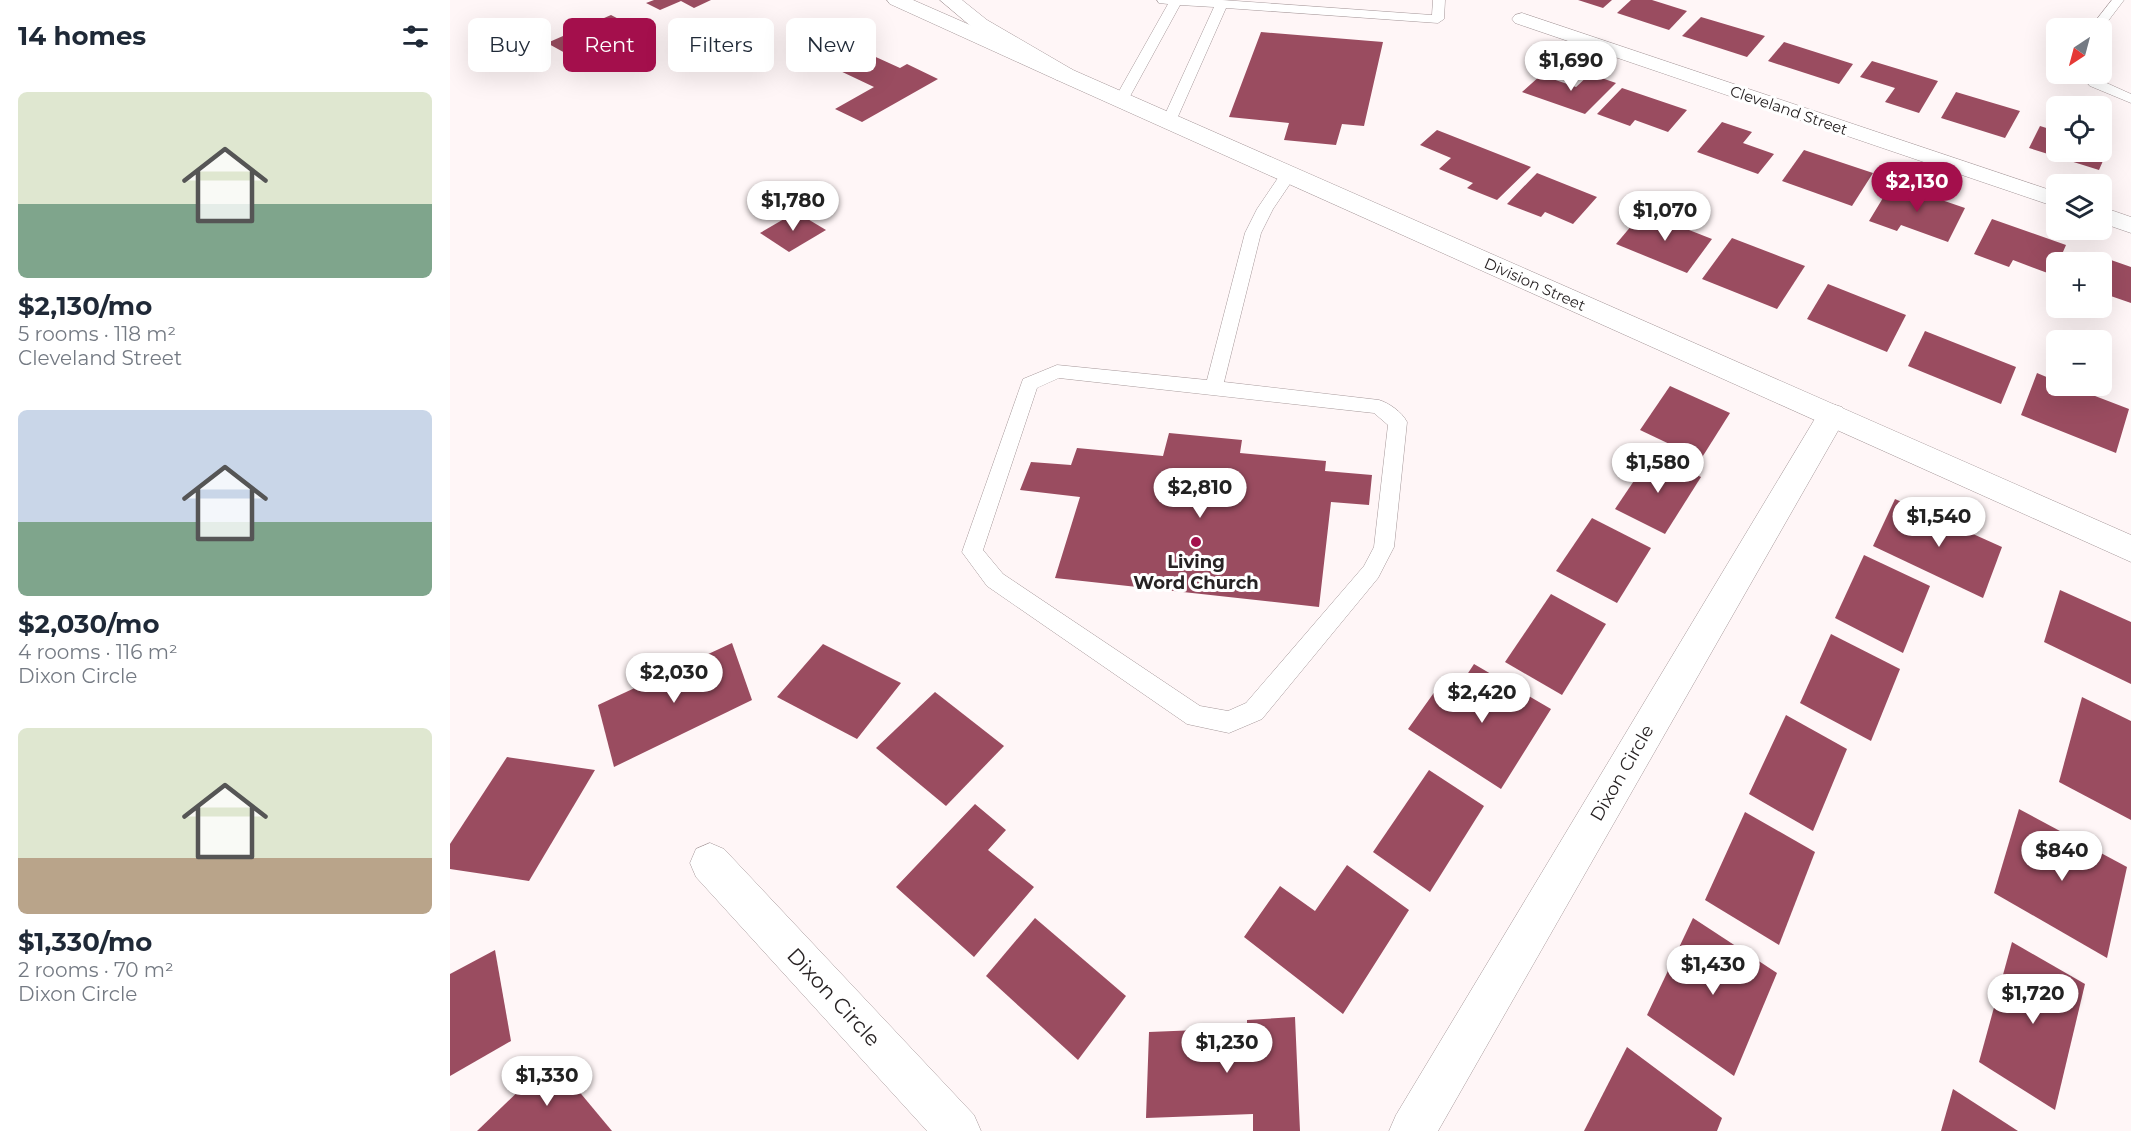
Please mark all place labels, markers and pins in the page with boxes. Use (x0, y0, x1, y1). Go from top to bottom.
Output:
pin: $1,690 (1522, 41, 1620, 92)
pin: $2,130 (1868, 162, 1966, 213)
pin: $1,780 (744, 181, 842, 232)
pin: $1,070 (1616, 191, 1714, 242)
pin: $1,580 (1609, 443, 1707, 494)
pin: $2,810 (1151, 468, 1249, 519)
pin: $1,540 (1890, 497, 1988, 548)
marker: Living Word Church (1189, 535, 1203, 549)
place label: Living Word Church (1133, 551, 1259, 594)
pin: $2,030 (625, 653, 723, 704)
pin: $2,420 (1433, 673, 1531, 724)
pin: $840 (2026, 831, 2098, 882)
pin: $1,430 (1664, 945, 1762, 996)
pin: $1,720 (1984, 974, 2082, 1025)
pin: $1,230 (1178, 1023, 1276, 1074)
pin: $1,330 (498, 1056, 596, 1107)

